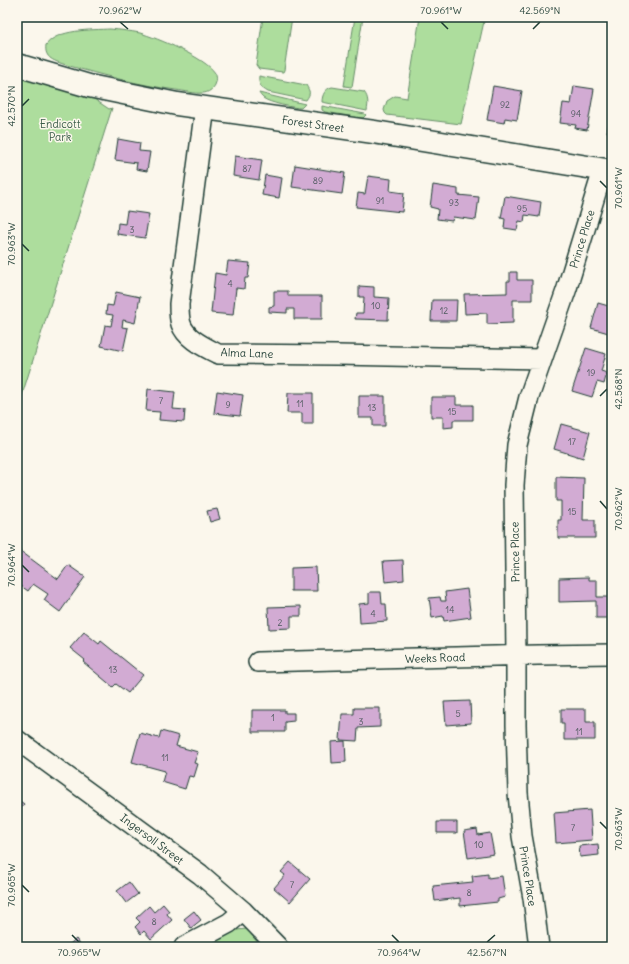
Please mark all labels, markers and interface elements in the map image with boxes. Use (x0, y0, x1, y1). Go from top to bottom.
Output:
text: 70.962°W (99, 4, 141, 17)
text: 70.961°W (420, 4, 462, 17)
text: 42.569°N (520, 4, 560, 17)
text: 42.570°N (5, 86, 18, 126)
house number: 92 (500, 99, 510, 110)
house number: 94 (571, 108, 581, 119)
street label: Forest Street (281, 113, 345, 135)
park label: Endicott Park (40, 117, 81, 144)
house number: 87 (242, 163, 252, 174)
text: 70.961°W (612, 167, 625, 209)
house number: 89 (313, 175, 323, 186)
house number: 91 (376, 195, 384, 206)
house number: 93 (449, 197, 459, 208)
house number: 95 (517, 203, 527, 214)
street label: Prince Place (566, 208, 598, 270)
text: 70.963°W (5, 222, 18, 266)
house number: 3 (129, 224, 135, 235)
house number: 4 (227, 278, 233, 289)
house number: 10 (371, 300, 381, 311)
house number: 12 (440, 305, 448, 316)
street label: Alma Lane (220, 345, 274, 361)
house number: 19 (587, 367, 595, 378)
text: 42.568°N (612, 369, 625, 409)
house number: 7 (159, 395, 164, 406)
house number: 11 (296, 398, 304, 409)
house number: 9 (225, 399, 231, 410)
house number: 13 (368, 402, 376, 413)
house number: 15 (448, 406, 456, 417)
house number: 17 (568, 436, 577, 447)
text: 70.962°W (612, 488, 625, 530)
house number: 15 (568, 506, 576, 517)
street label: Prince Place (507, 522, 523, 582)
text: 70.964°W (5, 543, 18, 587)
house number: 14 (446, 604, 454, 615)
house number: 4 (370, 608, 376, 619)
house number: 2 (278, 617, 283, 628)
street label: Weeks Road (405, 650, 466, 666)
house number: 13 (109, 664, 117, 675)
house number: 5 (455, 708, 461, 719)
house number: 1 (271, 712, 275, 723)
house number: 3 (358, 716, 364, 727)
house number: 11 (575, 726, 583, 737)
house number: 11 (161, 752, 169, 763)
text: 70.963°W (612, 807, 625, 851)
street label: Ingersoll Street (118, 811, 187, 868)
house number: 7 (571, 822, 576, 833)
house number: 10 (474, 839, 484, 850)
street label: Prince Place (516, 845, 540, 907)
text: 70.965°W (5, 863, 18, 907)
house number: 7 (290, 879, 295, 890)
house number: 8 (466, 887, 472, 898)
house number: 8 (151, 916, 157, 927)
text: 70.965°W (57, 946, 101, 959)
text: 70.964°W (377, 946, 421, 959)
text: 42.567°N (467, 946, 507, 959)

